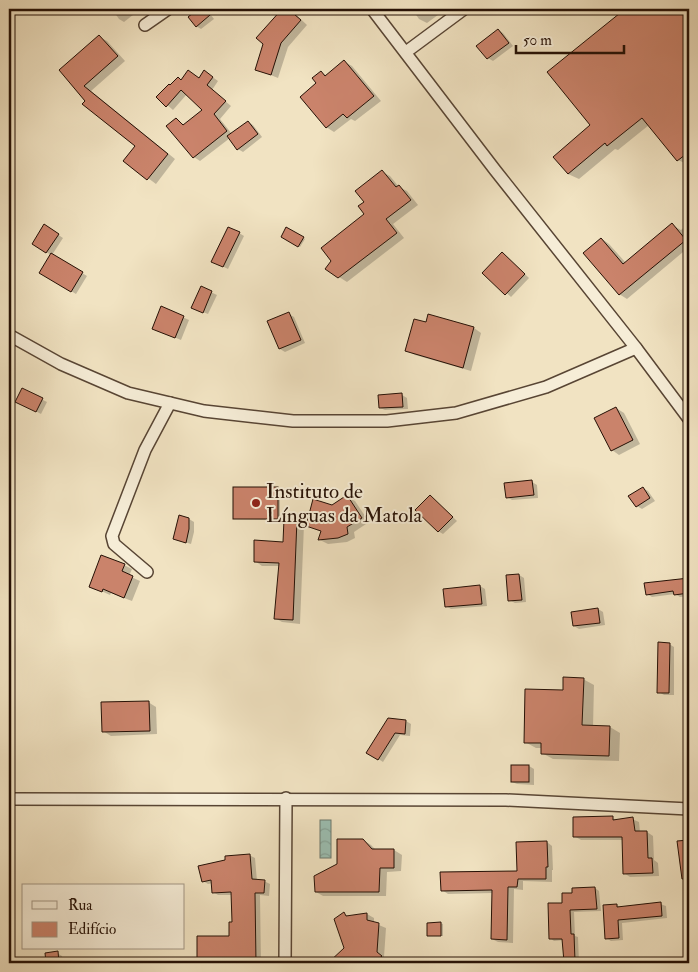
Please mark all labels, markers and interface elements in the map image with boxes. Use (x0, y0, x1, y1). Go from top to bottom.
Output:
scale bar (516, 22, 623, 54)
text: 50 m (523, 31, 552, 50)
place label: Instituto de Línguas da Matola (266, 478, 423, 529)
marker: Instituto de Línguas da Matola (250, 497, 262, 509)
legend (22, 884, 185, 950)
text: Rua (68, 896, 93, 915)
text: Edifício (68, 920, 116, 939)

